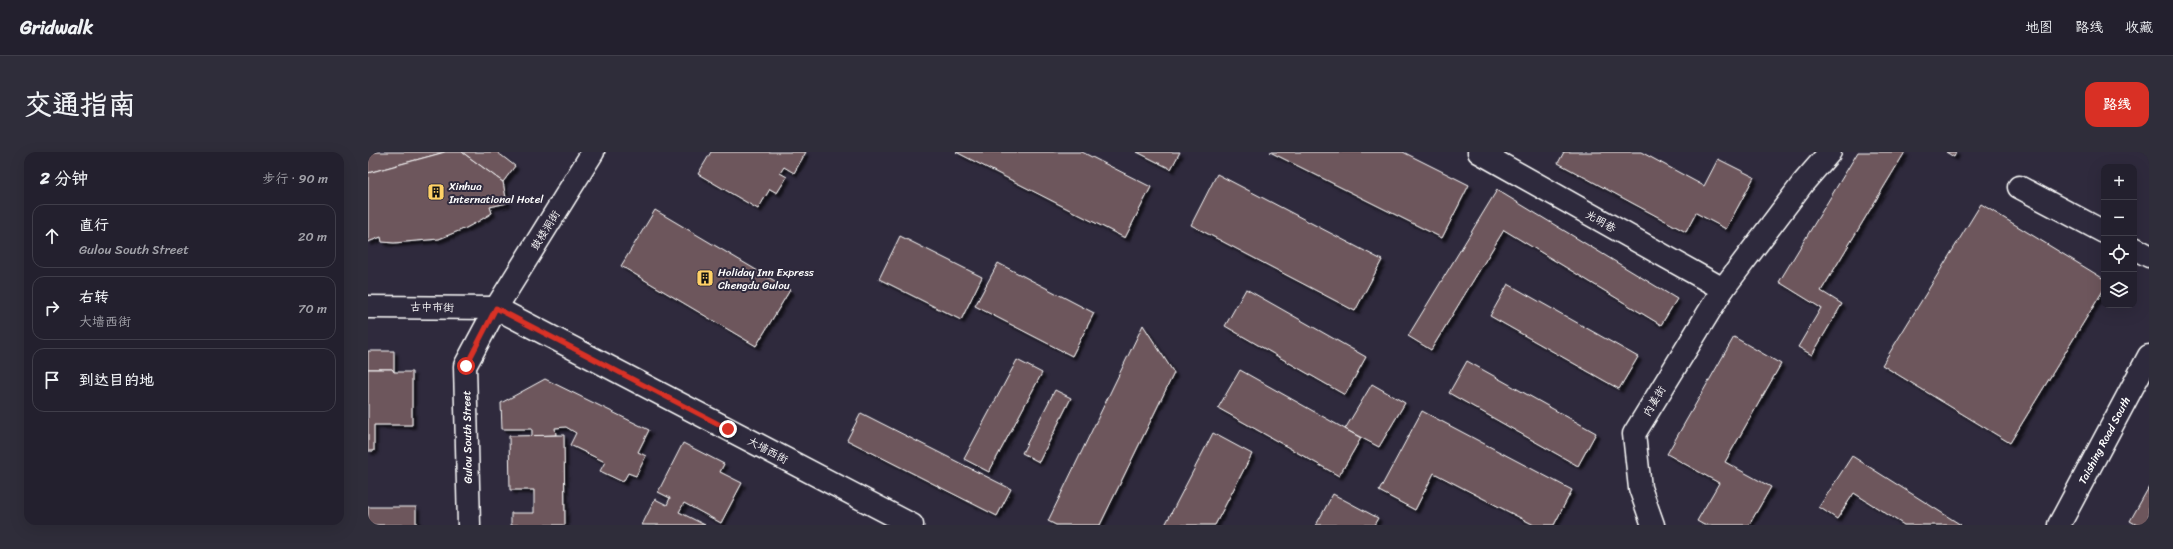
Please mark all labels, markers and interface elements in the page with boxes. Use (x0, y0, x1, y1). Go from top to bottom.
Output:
text: Gridwalk (20, 11, 93, 44)
text: 地图 (2025, 15, 2053, 40)
text: 路线 (2075, 15, 2103, 40)
text: 收藏 (2125, 15, 2153, 40)
text: 交通指南 (24, 80, 136, 129)
button: 路线 (2085, 82, 2149, 127)
text: 2 分钟 (40, 163, 88, 193)
map controls (2101, 164, 2137, 308)
button: + (2101, 164, 2137, 200)
text: 步行 · 90 m (262, 167, 328, 190)
place label: Xinhua International Hotel (448, 177, 544, 209)
building icon: Xinhua International Hotel (426, 182, 446, 202)
button: − (2101, 200, 2137, 236)
street label: 光明巷 (1582, 205, 1620, 238)
street label: 鼓楼洞街 (526, 206, 566, 254)
text: 直行 (79, 212, 109, 238)
icon: ahead (41, 225, 63, 247)
text: 20 m (298, 225, 327, 248)
button: locate (2101, 236, 2137, 272)
text: Gulou South Street (79, 238, 189, 261)
place label: Holiday Inn Express Chengdu Gulou (718, 263, 815, 295)
building icon: Holiday Inn Express Chengdu Gulou (695, 268, 715, 288)
button: layers (2101, 272, 2137, 308)
text: 右转 (79, 284, 109, 310)
icon: right (41, 297, 63, 319)
text: 70 m (298, 297, 327, 320)
street label: 古中市街 (410, 298, 455, 317)
text: 大墙西街 (79, 310, 131, 333)
route start (457, 357, 475, 375)
text: 到达目的地 (79, 367, 154, 393)
icon: arrive (41, 369, 63, 391)
street label: 内姜街 (1638, 381, 1672, 420)
street label: Gulou South Street (457, 390, 478, 484)
street label: Taishing Road South (2073, 393, 2136, 488)
route end (719, 420, 737, 438)
street label: 大墙西街 (744, 432, 793, 470)

